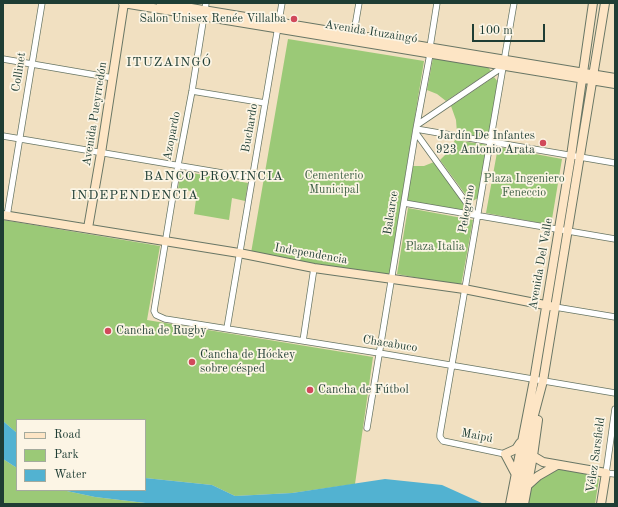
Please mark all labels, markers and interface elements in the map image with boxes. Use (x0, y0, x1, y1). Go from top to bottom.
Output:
place label: Salon Unisex Renée Villalba (140, 12, 286, 26)
marker: Salon Unisex Renée Villalba (289, 14, 299, 24)
scale bar (474, 16, 547, 42)
street label: Avenida Ituzaingó (324, 18, 418, 46)
text: 100 m (479, 25, 513, 37)
street label: Collinet (9, 51, 29, 93)
district label: ITUZAINGÓ (126, 55, 212, 71)
street label: Avenida Pueyrredón (80, 61, 110, 167)
street label: Buchardo (239, 102, 261, 154)
street label: Azopardo (160, 110, 184, 162)
place label: Jardín De Infantes 923 Antonio Arata (436, 129, 535, 157)
marker: Jardín De Infantes 923 Antonio Arata (538, 138, 548, 148)
district label: BANCO PROVINCIA (144, 169, 284, 185)
park label: Cementerio Municipal (305, 169, 363, 197)
park label: Plaza Ingeniero Feneccio (483, 172, 565, 200)
street label: Pelegrino (456, 184, 478, 234)
district label: INDEPENDENCIA (71, 188, 199, 204)
street label: Balcarce (380, 190, 402, 236)
street label: Avenida Del Valle (526, 217, 556, 311)
street label: Independencia (273, 240, 349, 268)
park label: Plaza Italia (405, 240, 465, 254)
place label: Cancha de Rugby (116, 324, 207, 338)
marker: Cancha de Rugby (103, 326, 113, 336)
street label: Chacabuco (362, 333, 418, 355)
place label: Cancha de Hóckey sobre césped (200, 348, 295, 376)
marker: Cancha de Hóckey sobre césped (187, 357, 197, 367)
place label: Cancha de Fútbol (318, 383, 409, 397)
marker: Cancha de Fútbol (305, 385, 315, 395)
street label: Vélez Sarsfield (584, 416, 608, 494)
legend (16, 419, 146, 491)
street label: Maipú (460, 426, 494, 446)
text: Road (54, 429, 81, 441)
text: Park (54, 449, 79, 461)
text: Water (54, 469, 86, 481)

